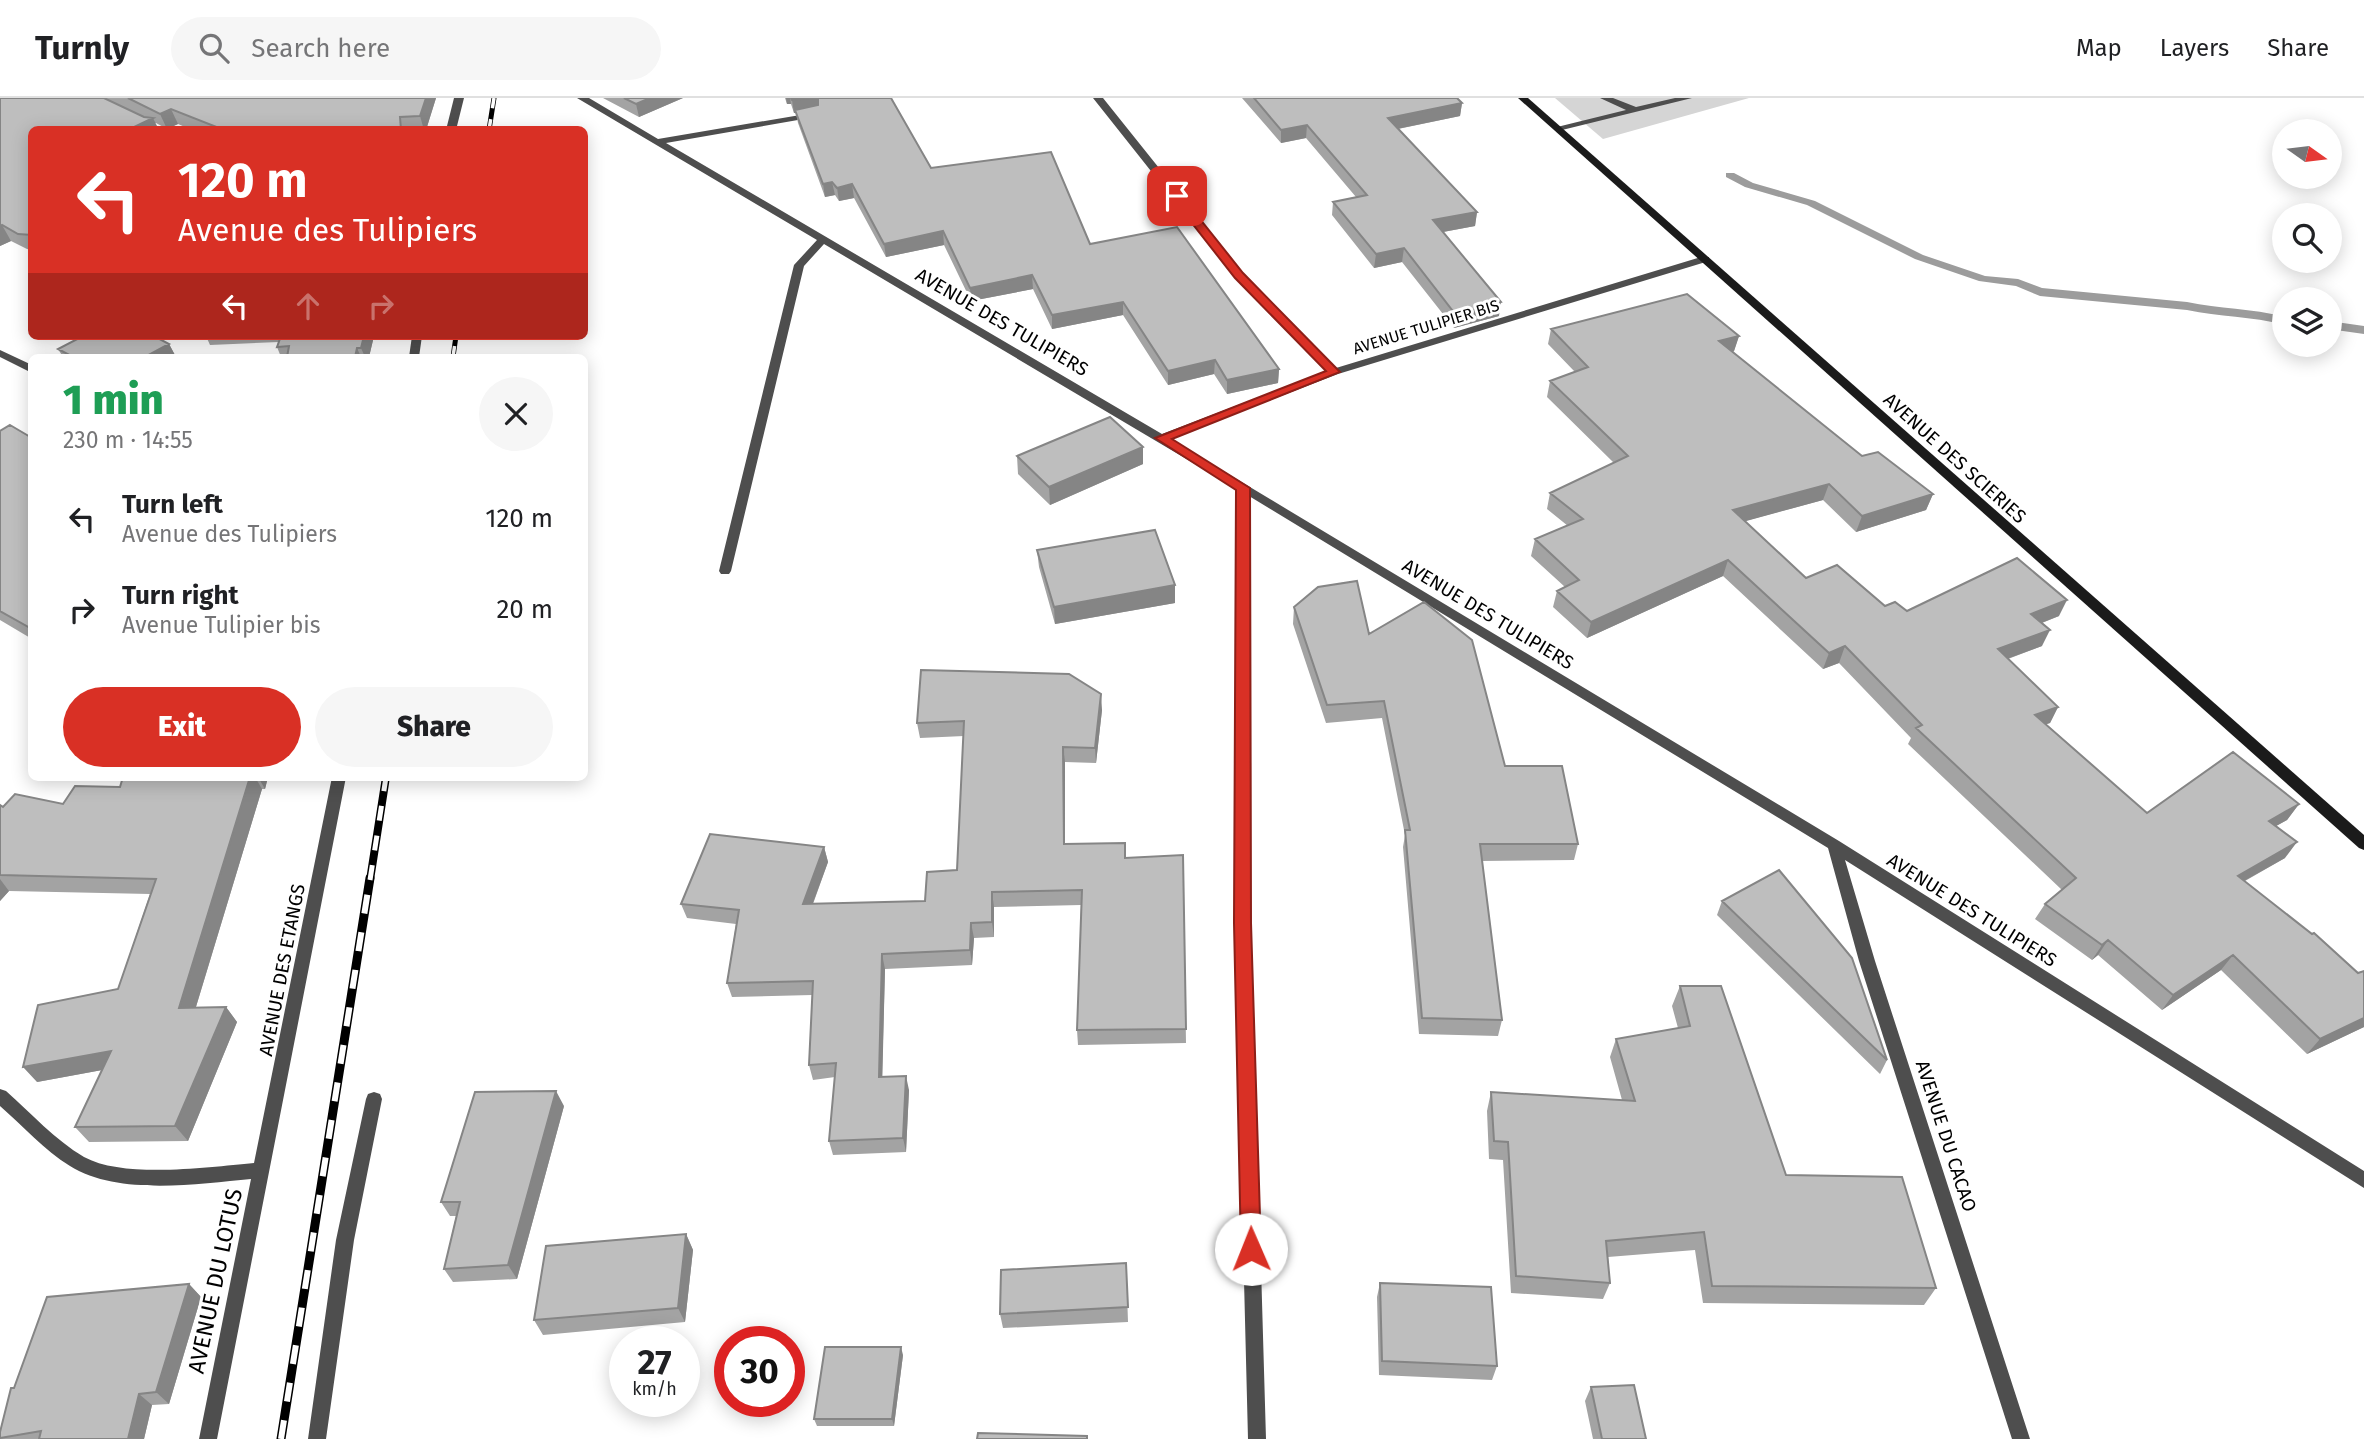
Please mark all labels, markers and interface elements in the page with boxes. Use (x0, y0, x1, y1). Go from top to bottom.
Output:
search box (171, 17, 661, 80)
text: Turnly (35, 28, 129, 68)
icon: search (195, 29, 233, 67)
text: Search here (251, 33, 390, 64)
text: Map (2076, 34, 2122, 62)
text: Layers (2160, 34, 2229, 62)
text: Share (2267, 34, 2329, 62)
north arrow (2272, 119, 2342, 189)
map controls (2272, 119, 2342, 357)
text: 120 m (178, 151, 308, 210)
icon: left (63, 154, 154, 245)
pin (1147, 166, 1207, 226)
icon: arrive (1158, 177, 1196, 215)
button: search (2272, 203, 2342, 273)
text: Avenue des Tulipiers (178, 211, 477, 249)
street label: AVENUE DES TULIPIERS (912, 263, 1092, 381)
icon: left (216, 287, 254, 325)
icon: ahead (289, 287, 327, 325)
icon: right (362, 287, 400, 325)
button: layers (2272, 287, 2342, 357)
street label: AVENUE TULIPIER BIS (1351, 296, 1502, 358)
text: 1 min (63, 375, 164, 425)
button: close (479, 377, 553, 451)
street label: AVENUE DES SCIERIES (1879, 388, 2031, 528)
text: 230 m · 14:55 (63, 426, 193, 454)
text: Turn left (122, 489, 223, 520)
icon: left (63, 500, 101, 538)
text: 120 m (485, 503, 553, 534)
text: Avenue des Tulipiers (122, 520, 337, 548)
street label: AVENUE DES TULIPIERS (1398, 554, 1578, 674)
text: Turn right (122, 580, 239, 611)
icon: right (63, 591, 101, 629)
text: 20 m (496, 594, 553, 625)
text: Avenue Tulipier bis (122, 611, 321, 639)
button: Exit (63, 687, 301, 767)
button: Share (315, 687, 553, 767)
street label: AVENUE DES TULIPIERS (1883, 848, 2061, 972)
street label: AVENUE DES ETANGS (254, 882, 310, 1058)
street label: AVENUE DU CACAO (1911, 1057, 1981, 1215)
street label: AVENUE DU LOTUS (182, 1186, 248, 1376)
position arrow (1214, 1212, 1288, 1286)
speed limit sign: 30 (714, 1326, 805, 1417)
text: 27 (637, 1341, 672, 1383)
text: km/h (632, 1378, 677, 1400)

